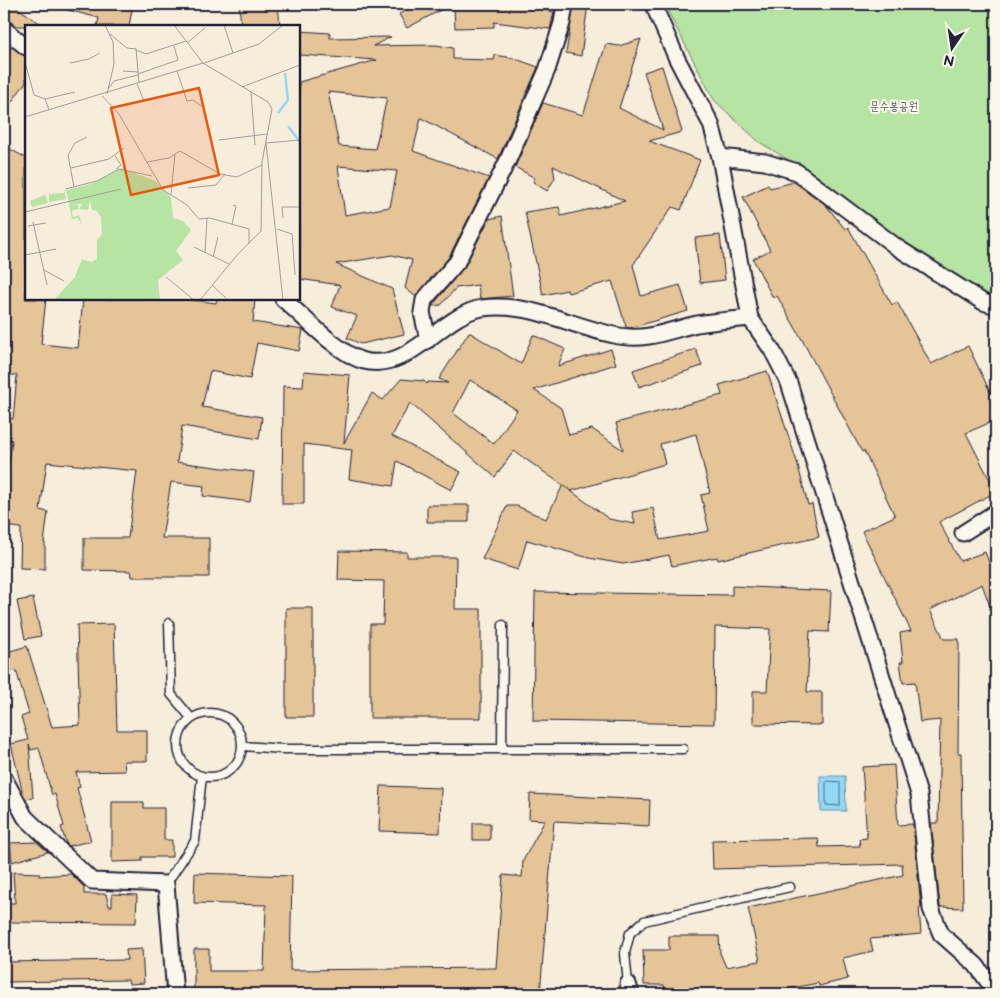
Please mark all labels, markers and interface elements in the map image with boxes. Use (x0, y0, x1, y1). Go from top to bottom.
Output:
north arrow (928, 22, 978, 72)
inset map (25, 25, 300, 300)
text: N (942, 51, 956, 70)
park label: 문수봉공원 (870, 99, 918, 114)

